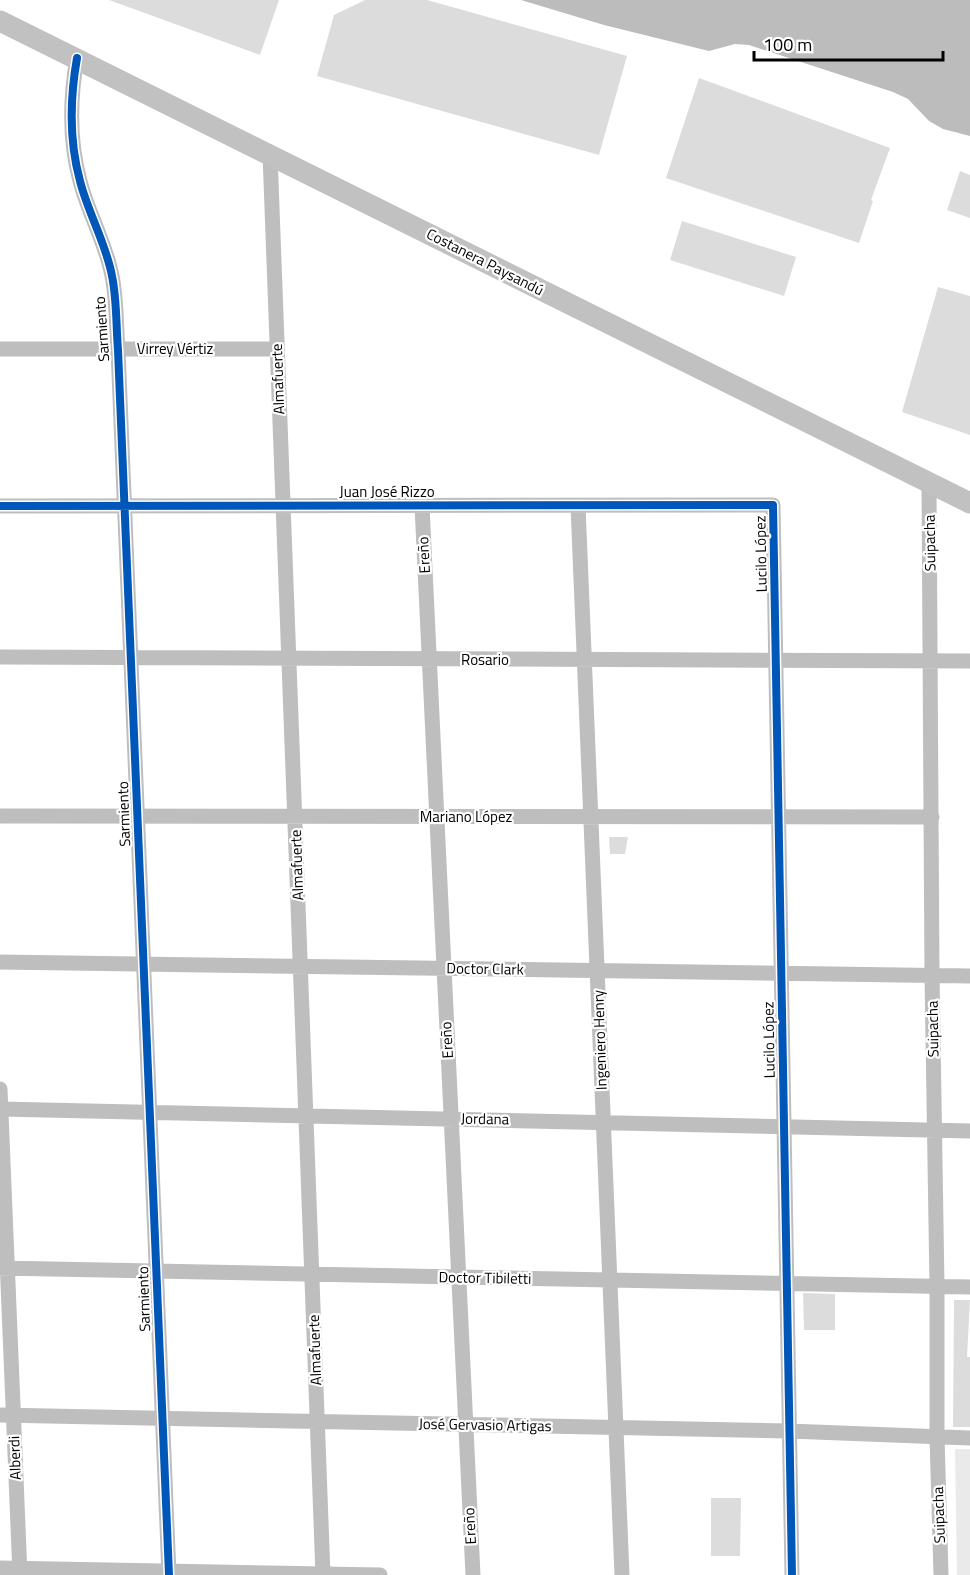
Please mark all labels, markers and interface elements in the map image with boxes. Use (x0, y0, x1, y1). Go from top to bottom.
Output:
scale bar (754, 24, 943, 62)
text: 100 m (763, 31, 812, 58)
street label: Costanera Paysandú (422, 222, 548, 301)
street label: Sarmiento (88, 296, 115, 362)
street label: Virrey Vértiz (137, 337, 213, 360)
street label: Almafuerte (265, 343, 290, 415)
street label: Juan José Rizzo (339, 480, 435, 503)
street label: Suipacha (917, 514, 941, 572)
street label: Lucilo López (748, 515, 773, 593)
street label: Ereño (411, 536, 436, 574)
street label: Rosario (461, 648, 509, 671)
street label: Sarmiento (111, 781, 136, 847)
street label: Mariano López (420, 805, 513, 828)
street label: Almafuerte (284, 829, 309, 901)
street label: Doctor Clark (446, 956, 524, 981)
street label: Ingeniero Henry (586, 989, 613, 1091)
street label: Suipacha (920, 1000, 944, 1058)
street label: Lucilo López (756, 1001, 781, 1079)
street label: Ereño (434, 1021, 459, 1059)
street label: Jordana (461, 1107, 510, 1130)
street label: Doctor Tibiletti (438, 1265, 532, 1290)
street label: Sarmiento (131, 1266, 156, 1332)
street label: Almafuerte (302, 1314, 327, 1386)
street label: José Gervasio Artigas (418, 1412, 552, 1437)
street label: Alberdi (2, 1436, 27, 1480)
street label: Suipacha (926, 1486, 951, 1544)
street label: Ereño (457, 1507, 482, 1545)

